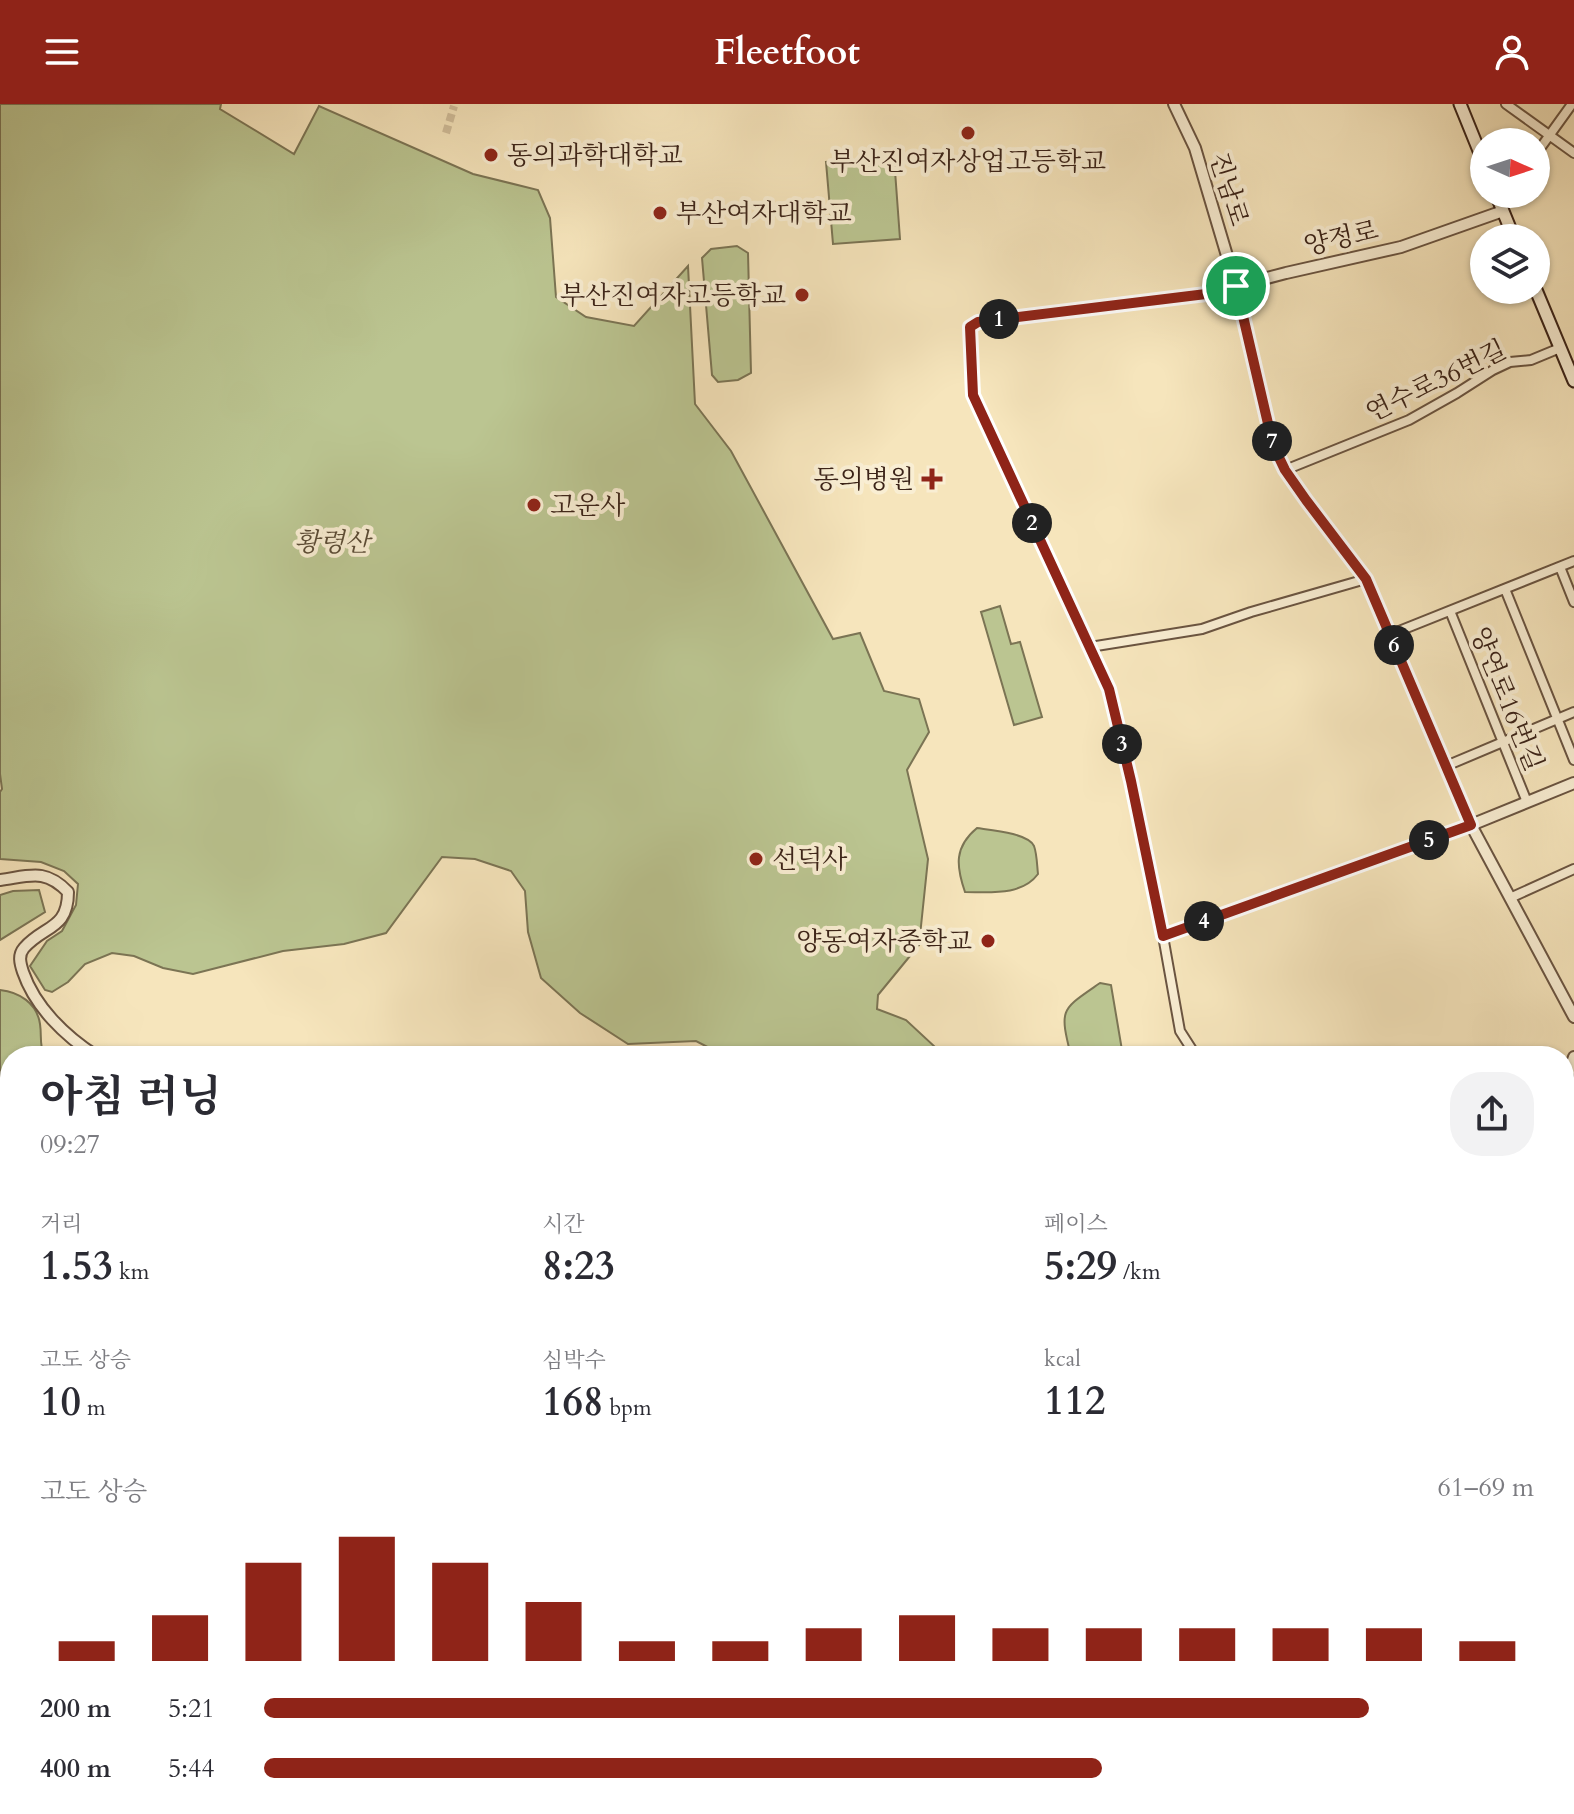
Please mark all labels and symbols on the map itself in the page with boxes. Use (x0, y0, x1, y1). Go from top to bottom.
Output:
marker: 부산진여자상업고등학교 (959, 124, 977, 142)
north arrow (1470, 128, 1550, 208)
place label: 동의과학대학교 (507, 138, 683, 173)
place label: 부산진여자상업고등학교 (830, 144, 1106, 179)
marker: 동의과학대학교 (482, 146, 500, 164)
street label: 진남로 (1201, 148, 1257, 230)
place label: 부산여자대학교 (676, 196, 852, 231)
marker: 부산여자대학교 (651, 204, 669, 222)
street label: 양정로 (1300, 212, 1382, 264)
pin (1202, 252, 1270, 320)
place label: 부산진여자고등학교 (560, 278, 786, 313)
marker: 부산진여자고등학교 (793, 286, 811, 304)
pin: 1 (979, 299, 1019, 339)
street label: 연수로36번길 (1360, 332, 1512, 430)
pin: 7 (1252, 421, 1292, 461)
place label: 동의병원 (814, 462, 914, 497)
marker: 동의병원 (921, 468, 943, 490)
place label: 고운사 (550, 488, 625, 523)
marker: 고운사 (525, 496, 543, 514)
pin: 2 (1012, 503, 1052, 543)
park label: 황령산 (294, 525, 374, 560)
street label: 양연로16번길 (1462, 622, 1552, 776)
pin: 6 (1374, 625, 1414, 665)
pin: 3 (1102, 724, 1142, 764)
pin: 5 (1409, 820, 1449, 860)
place label: 선덕사 (772, 842, 847, 877)
marker: 선덕사 (747, 850, 765, 868)
pin: 4 (1184, 901, 1224, 941)
place label: 양동여자중학교 (796, 924, 972, 959)
marker: 양동여자중학교 (979, 932, 997, 950)

